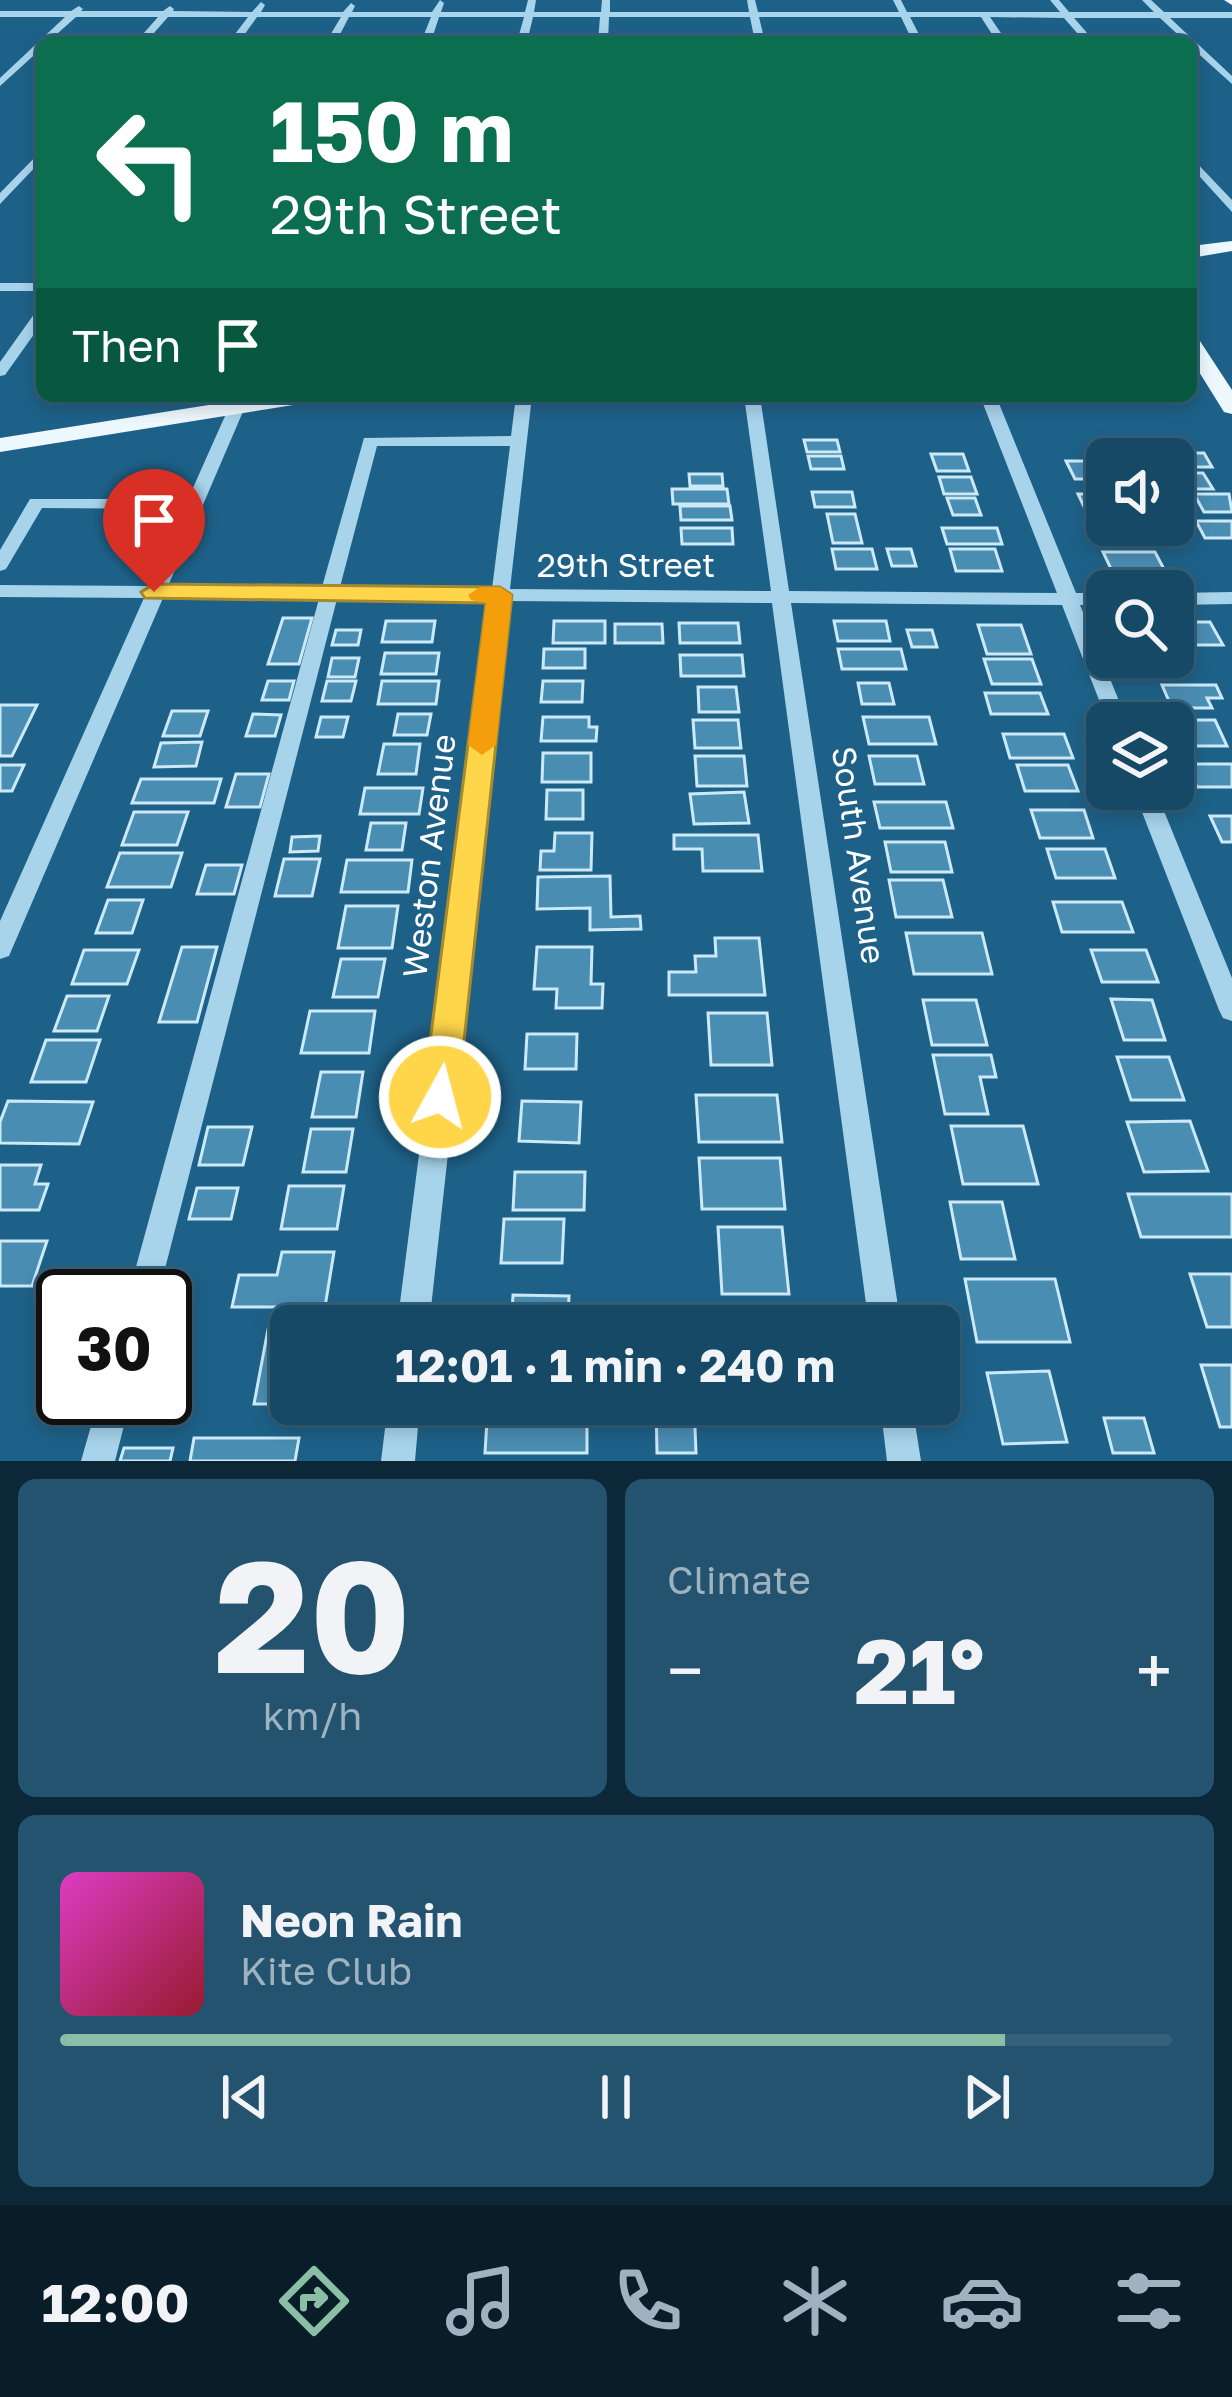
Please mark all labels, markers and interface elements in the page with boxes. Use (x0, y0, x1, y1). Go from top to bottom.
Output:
text: 150 m (270, 80, 514, 180)
icon: left (72, 84, 228, 240)
text: 29th Street (270, 181, 562, 246)
icon: arrive (205, 312, 271, 378)
text: Then (72, 318, 181, 372)
map controls (1086, 438, 1194, 810)
button: sound (1086, 438, 1194, 546)
pin (103, 469, 205, 592)
icon: arrive (121, 487, 187, 553)
street label: 29th Street (537, 545, 715, 584)
button: search (1086, 570, 1194, 678)
button: layers (1086, 702, 1194, 810)
street label: Weston Avenue (394, 732, 463, 980)
street label: South Avenue (825, 744, 894, 966)
position arrow (377, 1034, 503, 1160)
speed limit sign: 30 (36, 1269, 192, 1425)
text: 12:01 · 1 min · 240 m (395, 1338, 835, 1392)
text: 20 (214, 1520, 411, 1707)
text: Climate (667, 1556, 811, 1603)
text: 21° (854, 1616, 985, 1724)
text: − (667, 1630, 703, 1710)
text: + (1136, 1630, 1172, 1710)
text: km/h (263, 1692, 362, 1739)
text: Neon Rain (240, 1893, 463, 1947)
text: Kite Club (240, 1947, 412, 1994)
icon: previous (212, 2064, 278, 2130)
icon: pause (583, 2064, 649, 2130)
icon: next (954, 2064, 1020, 2130)
icon: directions (272, 2259, 356, 2343)
icon: music (439, 2259, 523, 2343)
icon: phone (606, 2259, 690, 2343)
icon: climate (773, 2259, 857, 2343)
icon: car (940, 2259, 1024, 2343)
icon: filters (1107, 2259, 1191, 2343)
text: 12:00 (41, 2269, 190, 2334)

